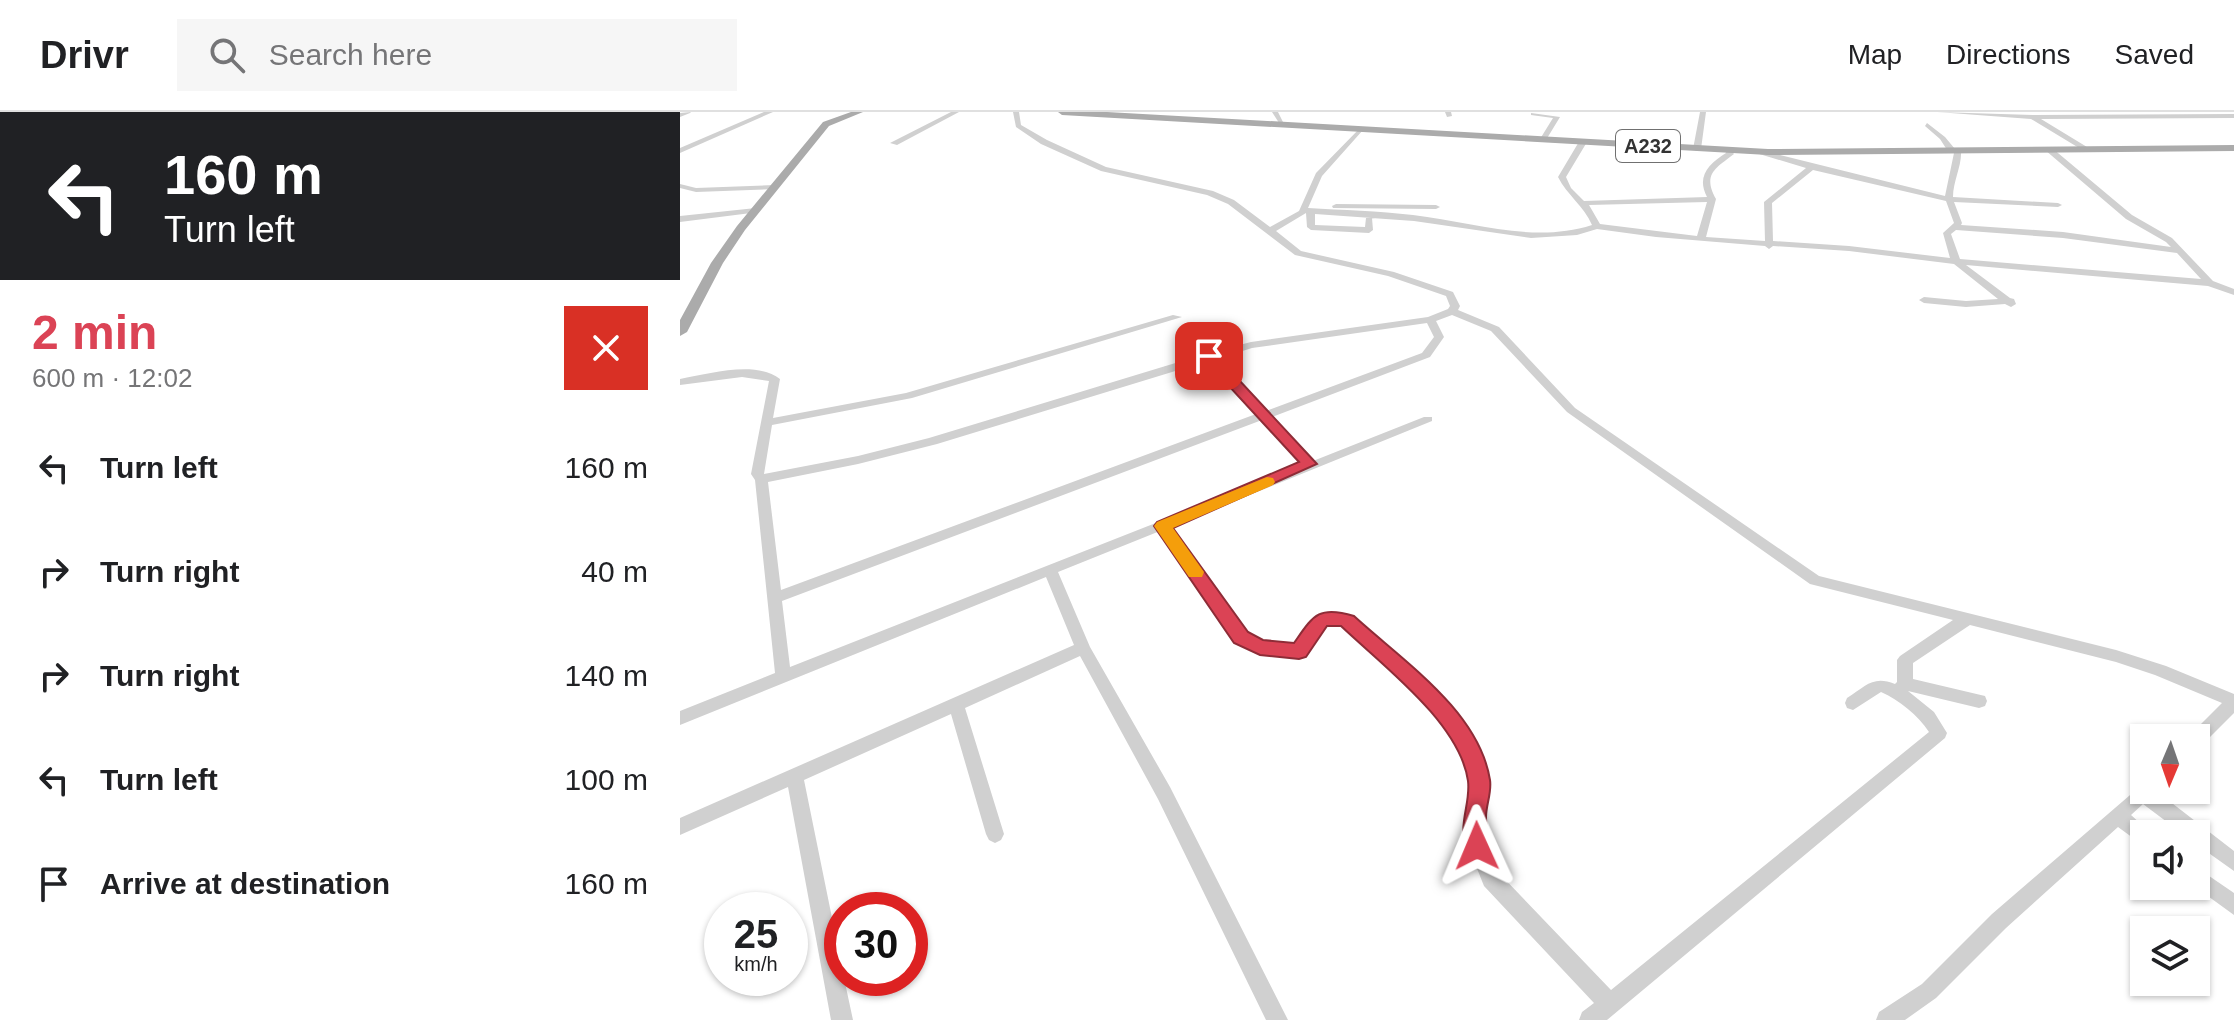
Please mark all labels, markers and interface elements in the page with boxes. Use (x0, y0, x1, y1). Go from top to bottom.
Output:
search box (177, 19, 737, 91)
icon: search (205, 33, 249, 77)
text: Drivr (40, 34, 129, 76)
text: Search here (269, 38, 432, 71)
text: Map (1848, 39, 1902, 70)
text: Directions (1946, 39, 2071, 70)
text: Saved (2115, 39, 2194, 70)
road number: A232 (1616, 130, 1680, 162)
text: 160 m (164, 143, 323, 206)
icon: left (32, 144, 136, 248)
text: Turn left (164, 209, 295, 250)
text: 2 min (32, 306, 157, 359)
button: close (564, 306, 648, 390)
pin (1175, 322, 1243, 390)
icon: arrive (1187, 334, 1231, 378)
text: 600 m · 12:02 (32, 363, 192, 393)
icon: left (32, 446, 76, 490)
text: Turn left (100, 451, 218, 484)
text: 160 m (565, 451, 648, 484)
icon: right (32, 550, 76, 594)
text: Turn right (100, 555, 239, 588)
text: 40 m (581, 555, 648, 588)
icon: right (32, 654, 76, 698)
text: Turn right (100, 659, 239, 692)
text: 140 m (565, 659, 648, 692)
north arrow (2130, 724, 2210, 804)
map controls (2130, 724, 2210, 996)
icon: left (32, 758, 76, 802)
text: Turn left (100, 763, 218, 796)
text: 100 m (565, 763, 648, 796)
position arrow (1435, 804, 1519, 888)
button: sound (2130, 820, 2210, 900)
icon: arrive (32, 862, 76, 906)
text: Arrive at destination (100, 867, 390, 900)
text: 160 m (565, 867, 648, 900)
speed limit sign: 30 (824, 892, 928, 996)
text: 25 (734, 912, 778, 956)
button: layers (2130, 916, 2210, 996)
text: km/h (734, 953, 778, 975)

